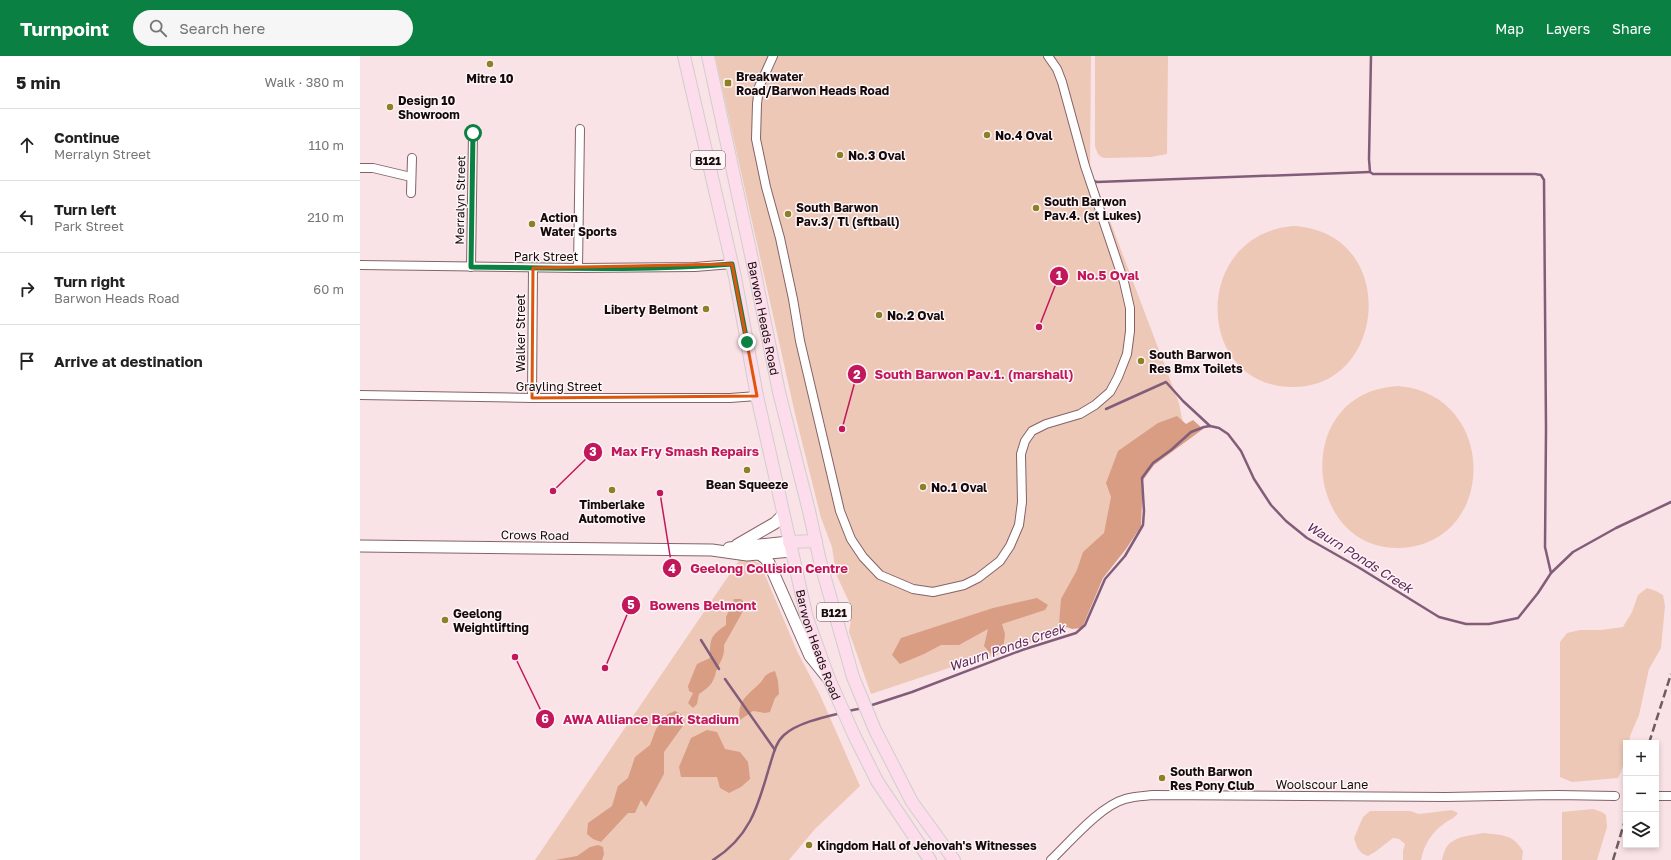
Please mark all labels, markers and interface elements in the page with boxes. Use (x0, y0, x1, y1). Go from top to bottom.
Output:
search box (133, 10, 413, 46)
text: Turnpoint (20, 17, 109, 40)
icon: search (147, 17, 169, 39)
text: Search here (179, 19, 265, 37)
text: Map (1495, 20, 1524, 37)
text: Layers (1546, 20, 1590, 37)
text: Share (1612, 20, 1651, 37)
marker: Mitre 10 (485, 59, 495, 69)
place label: Breakwater Road/Barwon Heads Road (736, 69, 889, 98)
place label: Mitre 10 (466, 71, 514, 86)
text: 5 min (16, 72, 60, 93)
text: Walk · 380 m (264, 74, 344, 90)
marker: Breakwater Road/Barwon Heads Road (723, 78, 733, 88)
place label: Design 10 Showroom (398, 93, 460, 122)
marker: Design 10 Showroom (385, 102, 395, 112)
route start (464, 124, 482, 142)
text: Continue (54, 128, 120, 146)
place label: No.4 Oval (995, 128, 1052, 143)
marker: No.4 Oval (982, 130, 992, 140)
icon: ahead (16, 134, 38, 156)
text: 110 m (309, 137, 344, 153)
text: Merralyn Street (54, 146, 151, 162)
place label: No.3 Oval (848, 148, 905, 163)
marker: No.3 Oval (835, 150, 845, 160)
road number: B121 (691, 151, 725, 169)
street label: Merralyn Street (452, 155, 468, 245)
place label: South Barwon Pav.4. (st Lukes) (1044, 194, 1141, 223)
text: Turn left (54, 200, 116, 218)
place label: South Barwon Pav.3/ Tl (sftball) (796, 200, 900, 229)
marker: South Barwon Pav.4. (st Lukes) (1031, 203, 1041, 213)
icon: left (16, 206, 38, 228)
text: 210 m (307, 209, 344, 225)
marker: South Barwon Pav.3/ Tl (sftball) (783, 209, 793, 219)
place label: Action Water Sports (540, 210, 617, 239)
text: Park Street (54, 218, 124, 234)
marker: Action Water Sports (527, 219, 537, 229)
street label: Park Street (514, 249, 578, 264)
street label: Barwon Heads Road (745, 260, 783, 376)
callout: No.5 Oval (1049, 263, 1147, 288)
text: No.5 Oval (1077, 267, 1140, 283)
text: 1 (1056, 268, 1062, 283)
text: Turn right (54, 272, 125, 290)
icon: right (16, 278, 38, 300)
text: 60 m (313, 281, 344, 297)
text: Barwon Heads Road (54, 290, 180, 306)
street label: Walker Street (513, 294, 528, 372)
place label: Liberty Belmont (604, 302, 698, 317)
marker: Liberty Belmont (701, 304, 711, 314)
place label: No.2 Oval (887, 308, 944, 323)
marker: No.2 Oval (874, 310, 884, 320)
route end (738, 333, 756, 351)
place label: South Barwon Res Bmx Toilets (1149, 347, 1243, 376)
icon: arrive (16, 350, 38, 372)
text: Arrive at destination (54, 352, 203, 370)
marker: South Barwon Res Bmx Toilets (1136, 356, 1146, 366)
callout: South Barwon Pav.1. (marshall) (847, 362, 1082, 387)
text: South Barwon Pav.1. (marshall) (875, 366, 1073, 382)
text: 2 (853, 367, 861, 382)
street label: Grayling Street (516, 379, 603, 394)
callout: Max Fry Smash Repairs (583, 439, 767, 464)
text: Max Fry Smash Repairs (611, 443, 759, 459)
text: 3 (589, 444, 597, 459)
marker: Bean Squeeze (742, 465, 752, 475)
place label: Bean Squeeze (706, 477, 788, 492)
place label: No.1 Oval (931, 480, 987, 495)
marker: No.1 Oval (918, 482, 928, 492)
marker: Timberlake Automotive (607, 485, 617, 495)
place label: Timberlake Automotive (578, 497, 646, 526)
water label: Waurn Ponds Creek (1304, 518, 1417, 597)
street label: Crows Road (501, 527, 569, 543)
callout: Geelong Collision Centre (662, 556, 856, 581)
text: Geelong Collision Centre (690, 560, 848, 576)
text: 4 (668, 561, 676, 576)
street label: Barwon Heads Road (793, 588, 845, 702)
callout: Bowens Belmont (621, 593, 764, 618)
text: 5 (627, 597, 635, 612)
text: Bowens Belmont (649, 597, 757, 613)
road number: B121 (817, 603, 851, 621)
place label: Geelong Weightlifting (453, 606, 529, 635)
marker: Geelong Weightlifting (440, 615, 450, 625)
water label: Waurn Ponds Creek (947, 619, 1069, 674)
callout: AWA Alliance Bank Stadium (535, 707, 747, 732)
text: 6 (541, 711, 549, 726)
text: AWA Alliance Bank Stadium (563, 711, 739, 727)
map controls (1623, 740, 1659, 848)
button: + (1623, 740, 1659, 776)
place label: South Barwon Res Pony Club (1170, 764, 1255, 793)
marker: South Barwon Res Pony Club (1157, 773, 1167, 783)
button: − (1623, 776, 1659, 812)
street label: Woolscour Lane (1276, 777, 1368, 792)
button: layers (1623, 812, 1659, 848)
place label: Kingdom Hall of Jehovah's Witnesses (817, 838, 1037, 853)
marker: Kingdom Hall of Jehovah's Witnesses (804, 840, 814, 850)

